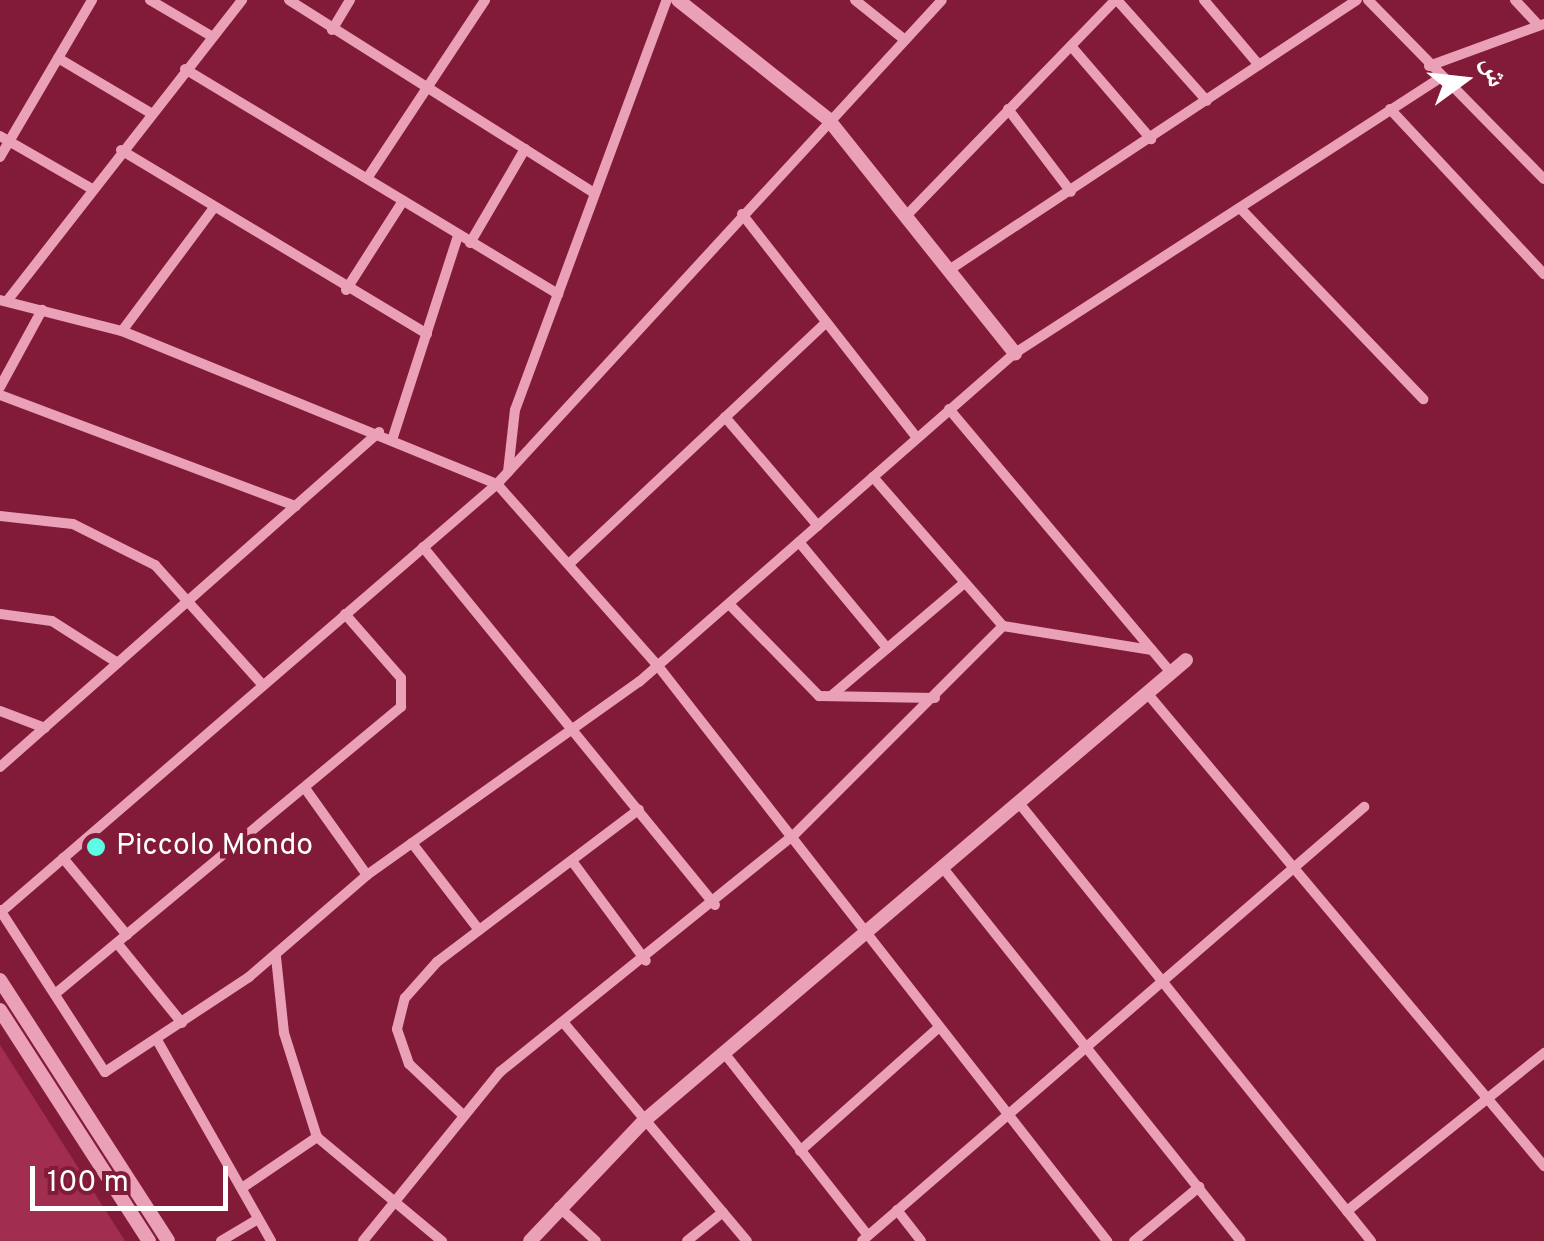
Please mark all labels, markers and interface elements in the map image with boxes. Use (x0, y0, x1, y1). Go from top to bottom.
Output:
north arrow (1414, 30, 1514, 130)
text: ش (1472, 53, 1514, 91)
place label: Piccolo Mondo (116, 829, 313, 865)
marker: Piccolo Mondo (85, 836, 107, 858)
scale bar (35, 1146, 232, 1208)
text: 100 m (47, 1165, 129, 1202)

